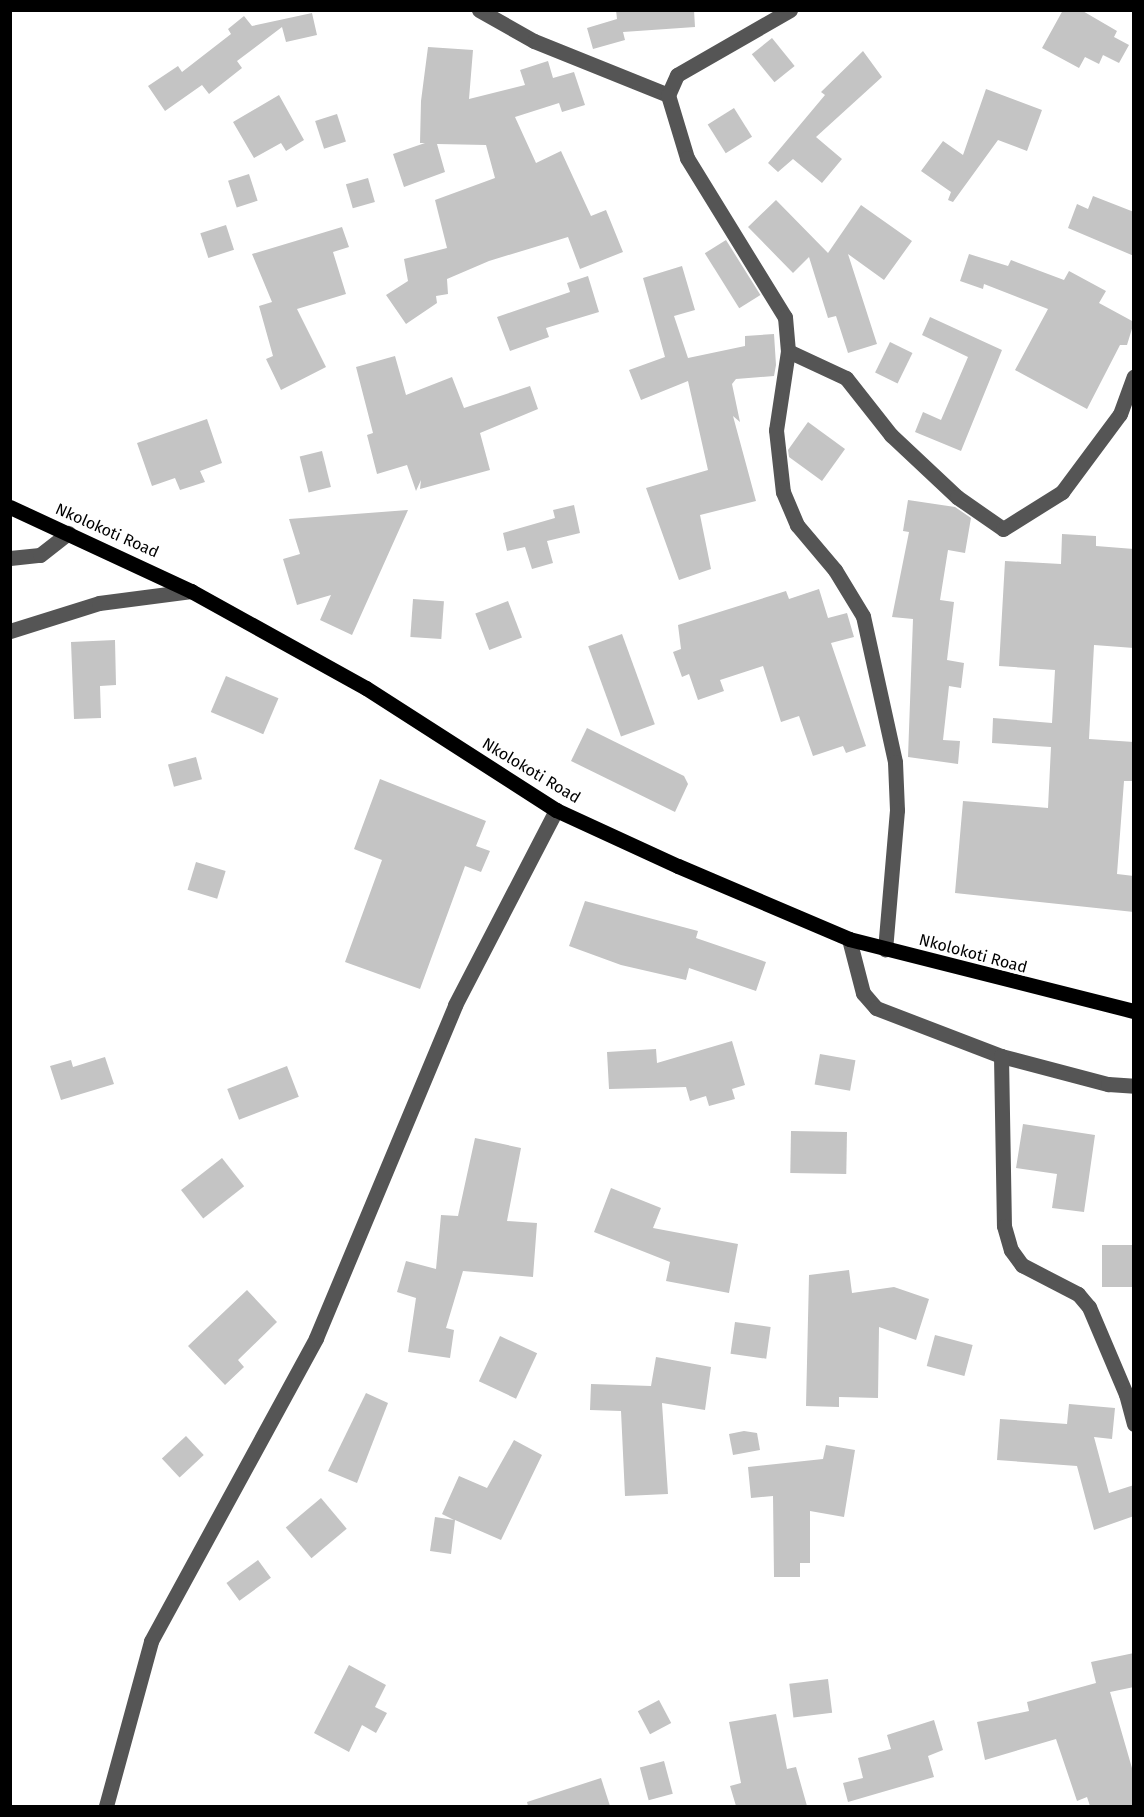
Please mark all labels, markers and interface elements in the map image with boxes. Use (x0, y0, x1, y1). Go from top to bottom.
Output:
street label: Nkolokoti Road (52, 500, 162, 562)
street label: Nkolokoti Road (478, 734, 584, 808)
street label: Nkolokoti Road (917, 930, 1029, 978)

